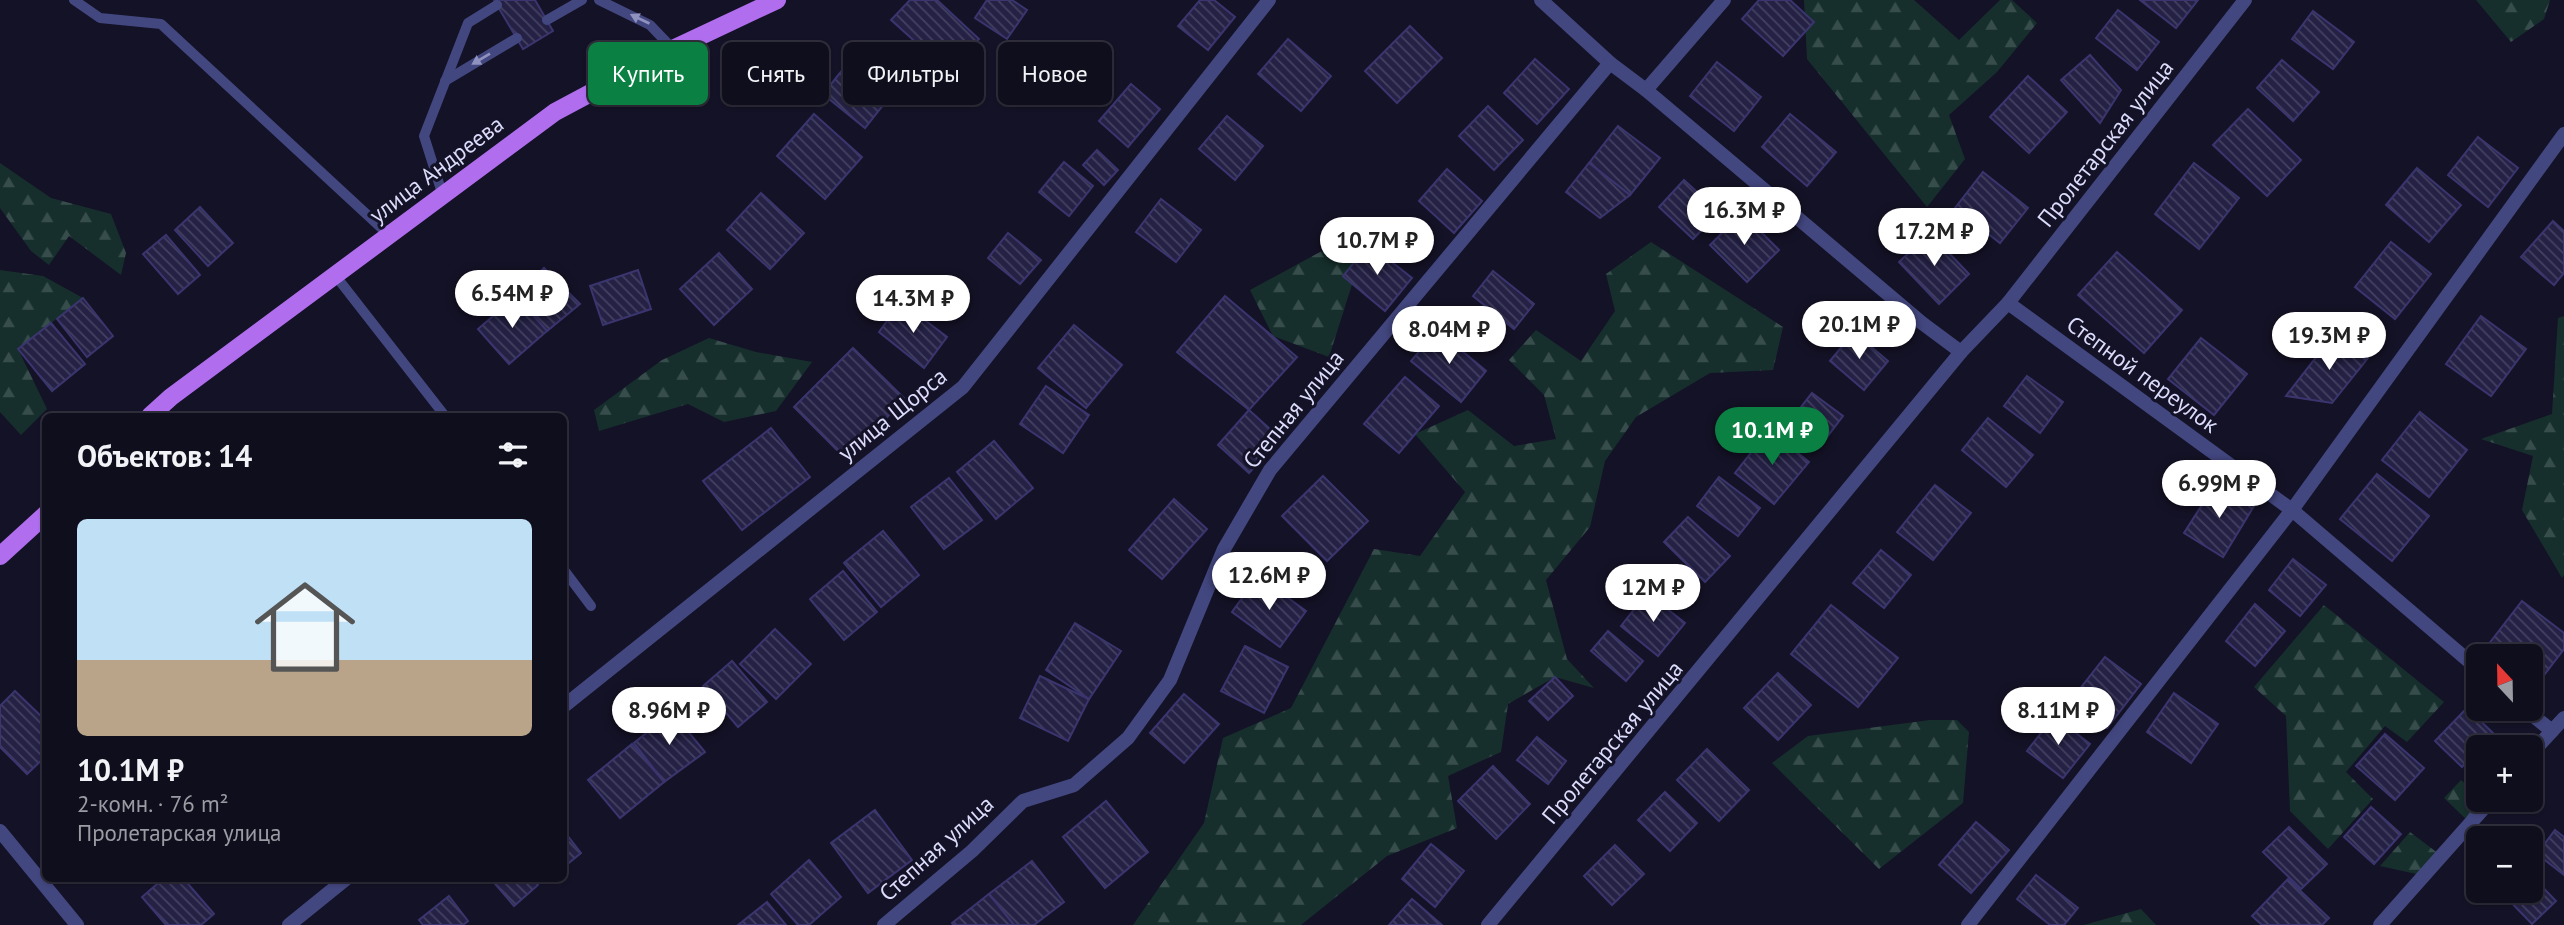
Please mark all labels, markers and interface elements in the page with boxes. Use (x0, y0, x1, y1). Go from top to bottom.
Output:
one-way arrow (630, 14, 650, 25)
chip: Купить (588, 42, 708, 105)
chip: Снять (722, 42, 829, 105)
chip: Фильтры (843, 42, 984, 105)
chip: Новое (998, 42, 1112, 105)
one-way arrow (471, 53, 490, 66)
street label: Пролетарская улица (2031, 54, 2179, 232)
street label: улица Андреева (363, 109, 509, 229)
pin: 16.3M ₽ (1679, 188, 1809, 247)
text: 16.3M ₽ (1703, 195, 1785, 224)
pin: 17.2M ₽ (1869, 208, 1999, 268)
text: 17.2M ₽ (1894, 216, 1974, 245)
pin: 10.7M ₽ (1312, 218, 1442, 277)
text: 10.7M ₽ (1336, 225, 1418, 254)
pin: 6.54M ₽ (447, 270, 577, 330)
pin: 14.3M ₽ (848, 276, 978, 335)
text: 6.54M ₽ (471, 278, 553, 307)
text: 14.3M ₽ (872, 283, 954, 312)
pin: 20.1M ₽ (1794, 302, 1924, 361)
pin: 8.04M ₽ (1384, 306, 1514, 366)
text: 20.1M ₽ (1818, 309, 1900, 338)
street label: Степной переулок (2061, 309, 2225, 439)
pin: 19.3M ₽ (2264, 312, 2394, 372)
text: 8.04M ₽ (1408, 314, 1490, 343)
text: 19.3M ₽ (2288, 320, 2370, 349)
street label: Степная улица (1236, 344, 1350, 474)
street label: улица Щорса (832, 361, 952, 467)
pin: 10.1M ₽ (1707, 407, 1837, 467)
text: 10.1M ₽ (1731, 415, 1813, 444)
text: Объектов: 14 (77, 436, 252, 475)
icon: filters (494, 436, 532, 474)
pin: 6.99M ₽ (2154, 461, 2284, 520)
text: 6.99M ₽ (2178, 468, 2260, 497)
pin: 12.6M ₽ (1204, 552, 1334, 612)
text: 12.6M ₽ (1228, 560, 1310, 589)
icon: home (242, 564, 368, 690)
pin: 12M ₽ (1604, 564, 1702, 624)
text: 12M ₽ (1621, 572, 1685, 601)
north arrow (2466, 644, 2543, 721)
map controls (2466, 644, 2543, 903)
street label: Пролетарская улица (1535, 654, 1689, 830)
pin: 8.96M ₽ (604, 688, 734, 747)
pin: 8.11M ₽ (1993, 688, 2123, 747)
text: 8.96M ₽ (628, 695, 710, 724)
text: 8.11M ₽ (2017, 695, 2099, 724)
button: + (2466, 735, 2543, 812)
text: 10.1M ₽ (77, 750, 184, 789)
text: 2-комн. · 76 m² (77, 789, 229, 818)
street label: Степная улица (873, 789, 999, 907)
text: Пролетарская улица (77, 818, 281, 847)
button: − (2466, 826, 2543, 903)

